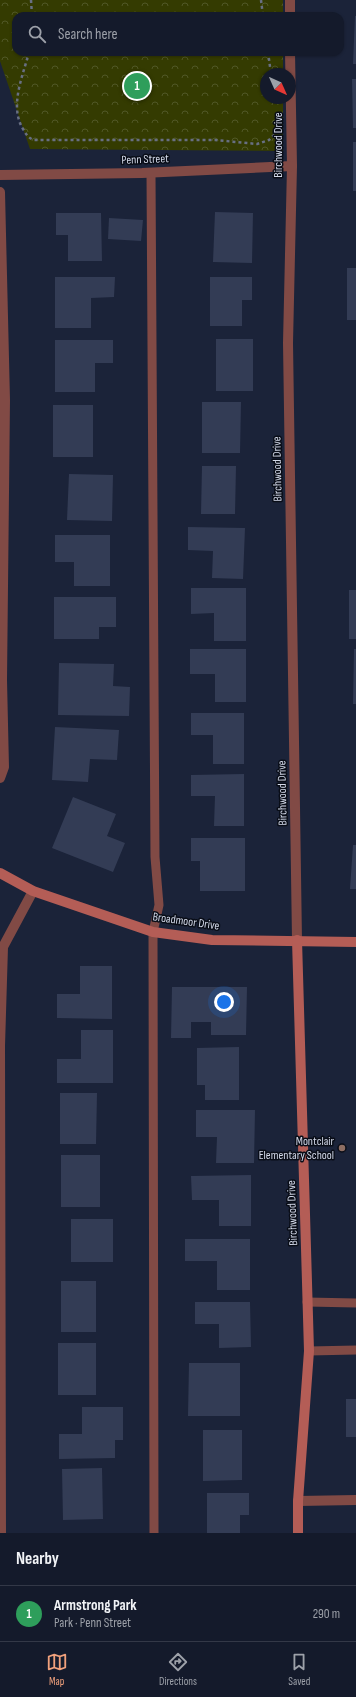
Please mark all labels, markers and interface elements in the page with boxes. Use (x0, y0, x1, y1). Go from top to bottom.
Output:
search box (12, 12, 344, 56)
icon: search (26, 23, 48, 45)
text: Search here (58, 25, 118, 44)
north arrow (260, 68, 296, 104)
pin: 1 (124, 71, 150, 101)
street label: Birchwood Drive (271, 112, 286, 178)
street label: Penn Street (121, 151, 169, 168)
street label: Birchwood Drive (269, 436, 286, 502)
street label: Birchwood Drive (274, 760, 291, 826)
street label: Broadmoor Drive (152, 909, 220, 934)
your location (214, 992, 234, 1012)
place label: Montclair Elementary School (259, 1134, 335, 1163)
marker: Montclair Elementary School (337, 1143, 347, 1153)
street label: Birchwood Drive (284, 1180, 301, 1246)
text: Nearby (16, 1549, 59, 1569)
text: Armstrong Park (54, 1596, 137, 1615)
text: 1 (26, 1606, 32, 1622)
text: 290 m (313, 1606, 340, 1622)
text: Park · Penn Street (54, 1615, 131, 1631)
tab: Map (46, 1651, 68, 1688)
tab: Directions (159, 1651, 197, 1688)
tab: Saved (288, 1651, 310, 1688)

